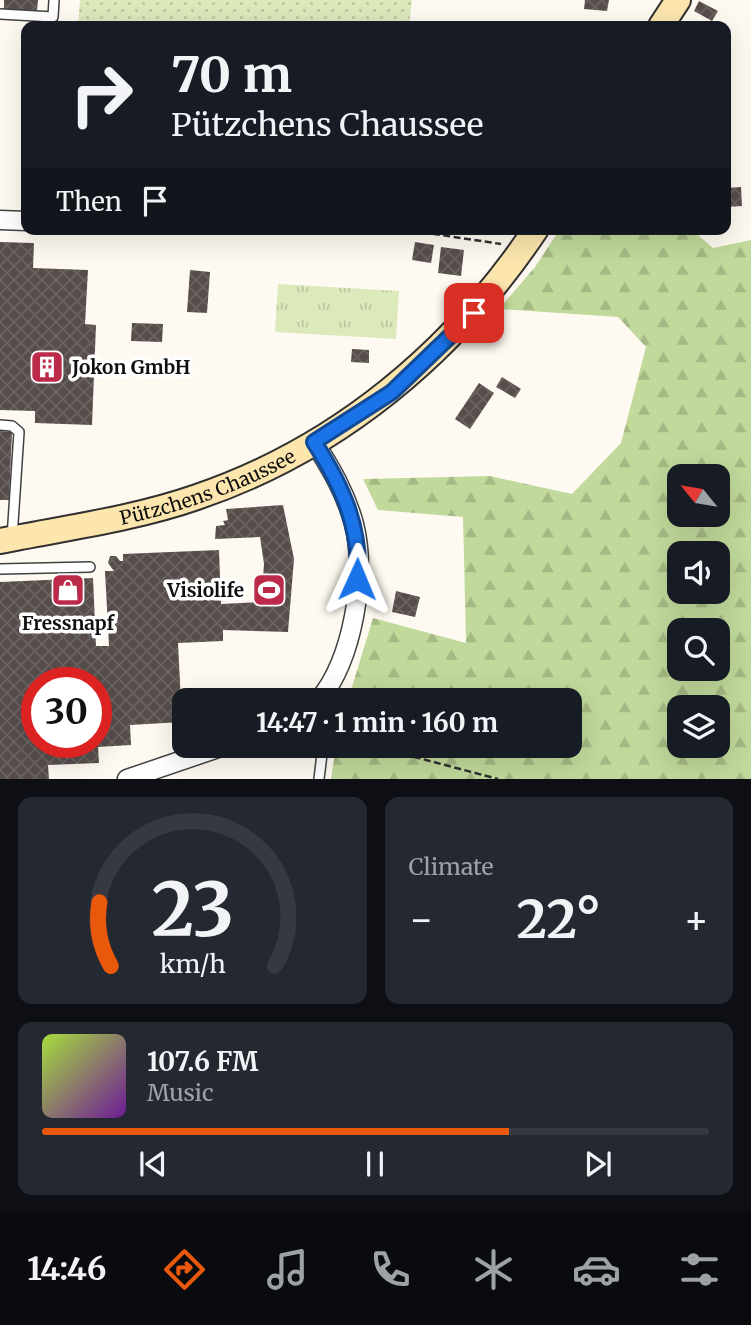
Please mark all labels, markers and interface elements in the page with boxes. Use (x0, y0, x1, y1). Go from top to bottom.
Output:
text: 70 m (171, 44, 292, 105)
icon: right (56, 49, 147, 140)
text: Pützchens Chaussee (171, 105, 484, 145)
icon: arrive (136, 182, 174, 220)
text: Then (56, 185, 122, 218)
pin (444, 283, 504, 343)
icon: arrive (455, 294, 493, 332)
building icon: Jokon GmbH (28, 348, 66, 386)
place label: Jokon GmbH (71, 355, 190, 379)
street label: Pützchens Chaussee (117, 444, 299, 530)
north arrow (667, 464, 730, 527)
map controls (667, 464, 730, 758)
button: sound (667, 541, 730, 604)
position arrow (320, 542, 394, 616)
shop icon: Fressnapf (49, 571, 87, 609)
sports icon: Visiolife (250, 571, 288, 609)
place label: Visiolife (166, 578, 244, 602)
place label: Fressnapf (22, 611, 116, 635)
button: search (667, 618, 730, 681)
speed limit sign: 30 (21, 667, 112, 758)
button: layers (667, 695, 730, 758)
text: 14:47 · 1 min · 160 m (256, 706, 498, 739)
text: Climate (409, 852, 494, 881)
text: 23 (151, 865, 234, 957)
text: 22° (517, 887, 601, 952)
text: − (409, 896, 434, 943)
text: + (684, 896, 709, 943)
text: km/h (159, 948, 225, 980)
text: 107.6 FM (147, 1045, 258, 1078)
text: Music (147, 1078, 214, 1107)
icon: previous (134, 1145, 172, 1183)
icon: pause (356, 1145, 394, 1183)
icon: next (579, 1145, 617, 1183)
icon: directions (160, 1245, 209, 1294)
icon: music (263, 1245, 312, 1294)
icon: phone (366, 1245, 415, 1294)
icon: climate (469, 1245, 518, 1294)
icon: car (572, 1245, 621, 1294)
icon: filters (675, 1245, 724, 1294)
text: 14:46 (27, 1249, 106, 1289)

